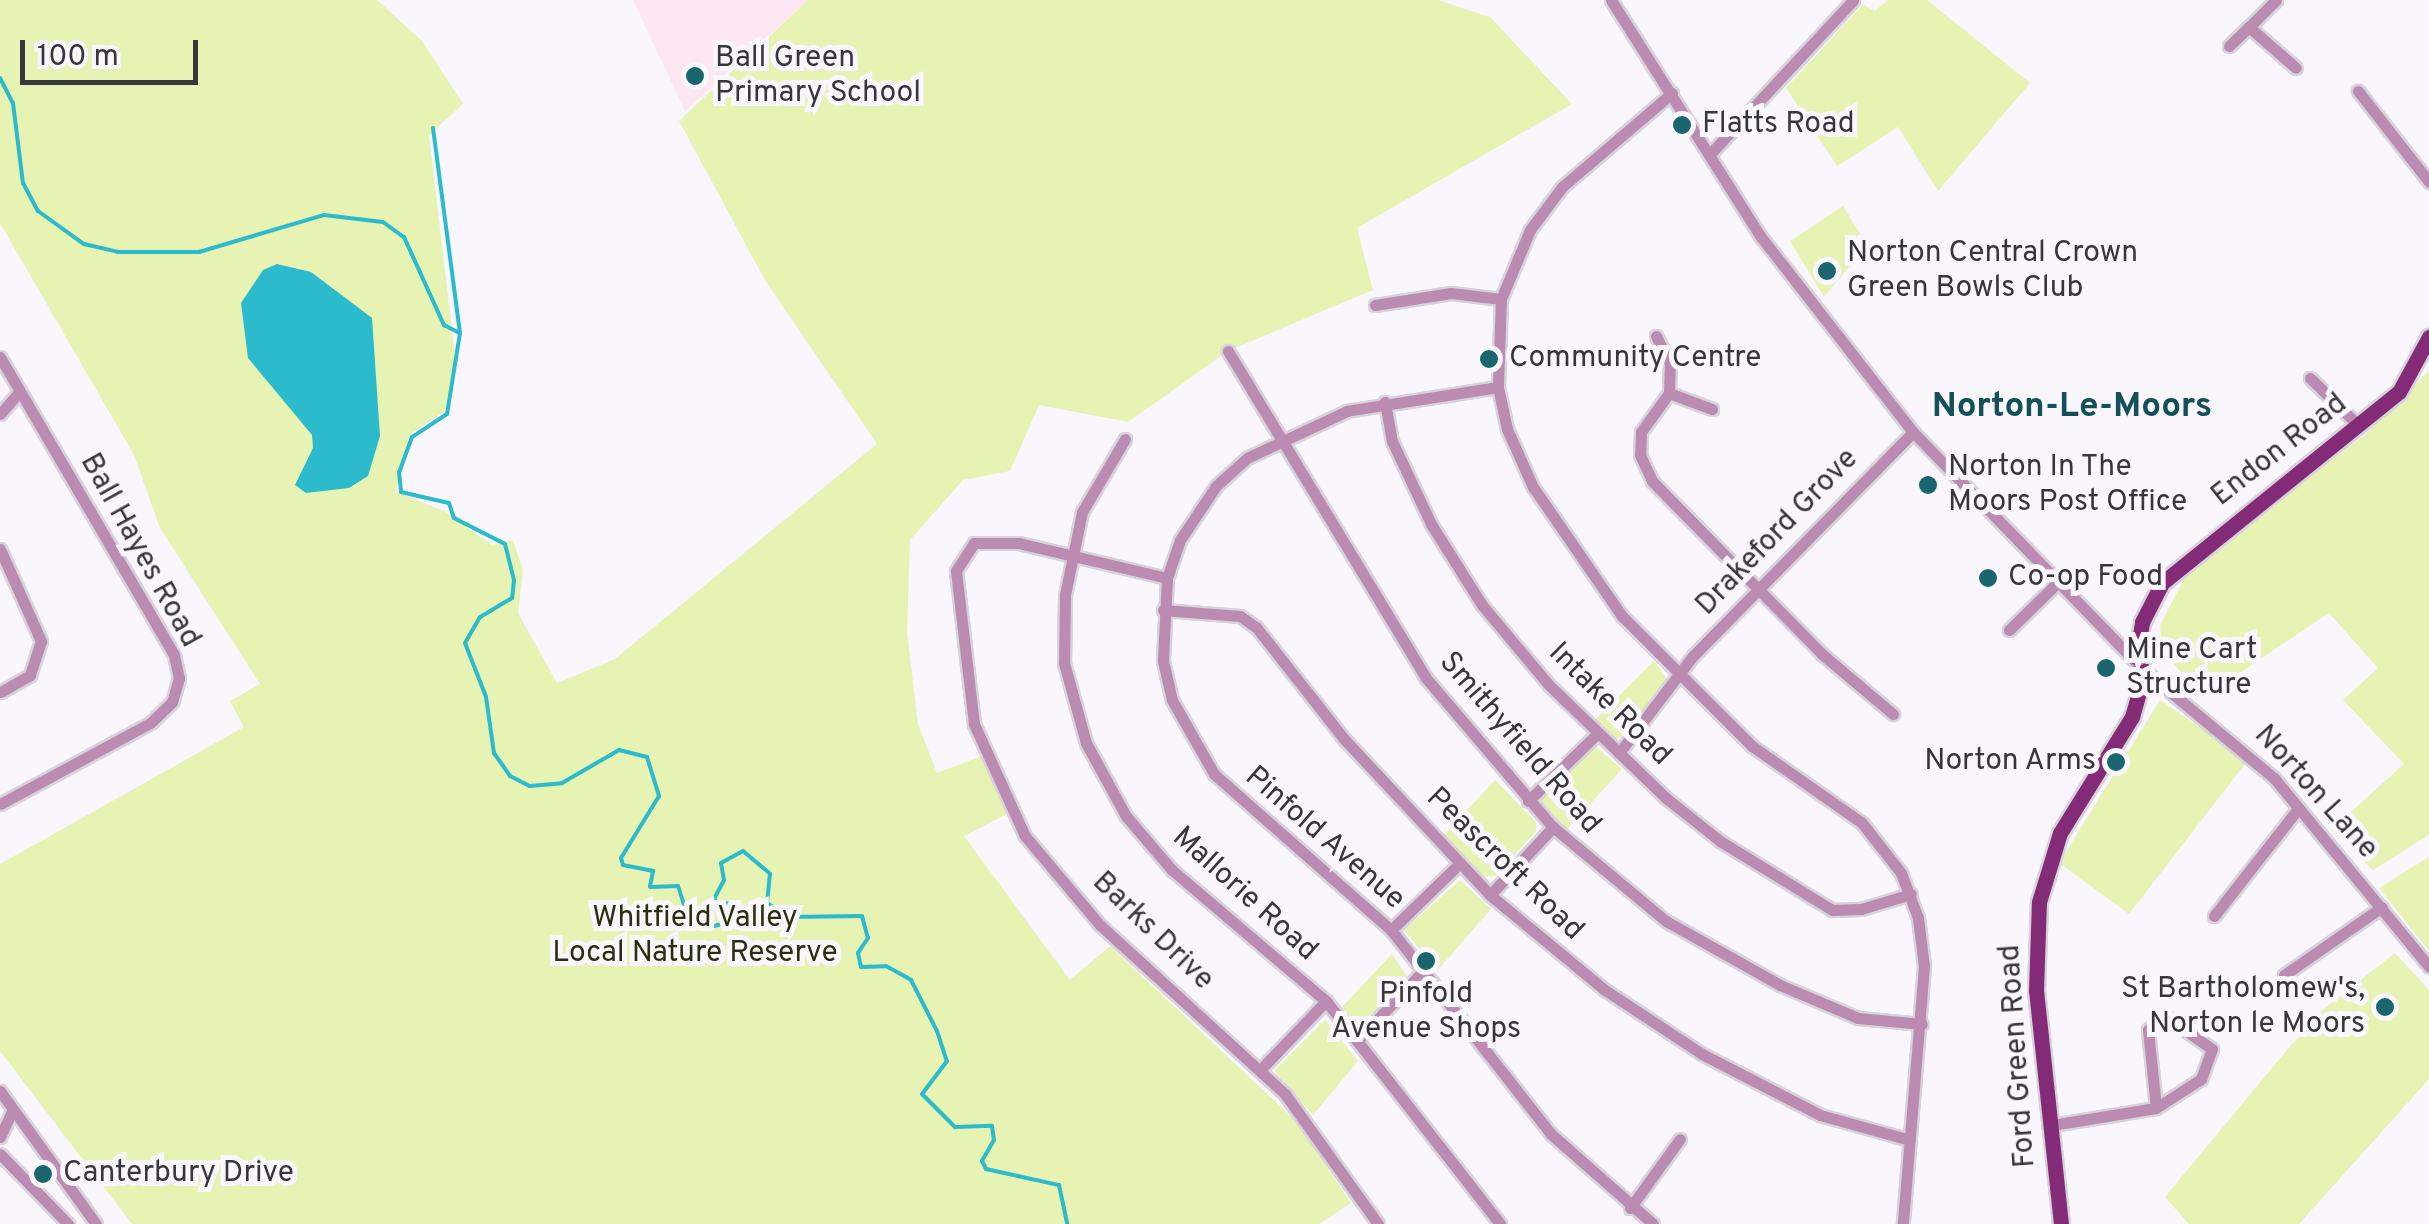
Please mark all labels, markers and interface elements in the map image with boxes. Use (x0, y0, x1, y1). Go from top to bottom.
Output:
scale bar (25, 20, 202, 82)
text: 100 m (37, 39, 119, 76)
place label: Ball Green Primary School (715, 41, 921, 112)
marker: Ball Green Primary School (684, 65, 706, 87)
place label: Flatts Road (1702, 107, 1855, 143)
marker: Flatts Road (1671, 114, 1693, 136)
place label: Norton Central Crown Green Bowls Club (1847, 236, 2138, 306)
marker: Norton Central Crown Green Bowls Club (1816, 260, 1838, 282)
place label: Community Centre (1509, 341, 1761, 377)
marker: Community Centre (1478, 348, 1500, 370)
district label: Norton-Le-Moors (1932, 386, 2212, 428)
street label: Endon Road (2205, 387, 2355, 515)
street label: Drakeford Grove (1689, 442, 1867, 624)
street label: Ball Hayes Road (71, 448, 207, 654)
place label: Norton In The Moors Post Office (1948, 450, 2187, 520)
marker: Norton In The Moors Post Office (1917, 474, 1939, 496)
place label: Co-op Food (2008, 560, 2163, 596)
marker: Co-op Food (1977, 567, 1999, 589)
place label: Mine Cart Structure (2126, 633, 2257, 704)
street label: Intake Road (1540, 636, 1678, 774)
street label: Smithyfield Road (1430, 646, 1608, 842)
marker: Mine Cart Structure (2095, 657, 2117, 679)
street label: Norton Lane (2245, 719, 2385, 867)
place label: Norton Arms (1923, 744, 2096, 780)
marker: Norton Arms (2105, 751, 2127, 773)
street label: Pinfold Avenue (1236, 759, 1412, 919)
street label: Peascroft Road (1418, 781, 1590, 949)
street label: Mallorie Road (1164, 820, 1324, 970)
street label: Barks Drive (1084, 865, 1220, 999)
park label: Whitfield Valley Local Nature Reserve (552, 901, 838, 972)
street label: Ford Green Road (1993, 943, 2045, 1169)
marker: Pinfold Avenue Shops (1415, 950, 1437, 972)
place label: St Bartholomew's, Norton le Moors (2121, 972, 2365, 1042)
place label: Pinfold Avenue Shops (1331, 977, 1521, 1048)
marker: St Bartholomew's, Norton le Moors (2374, 996, 2396, 1018)
place label: Canterbury Drive (63, 1156, 294, 1192)
marker: Canterbury Drive (32, 1163, 54, 1185)

